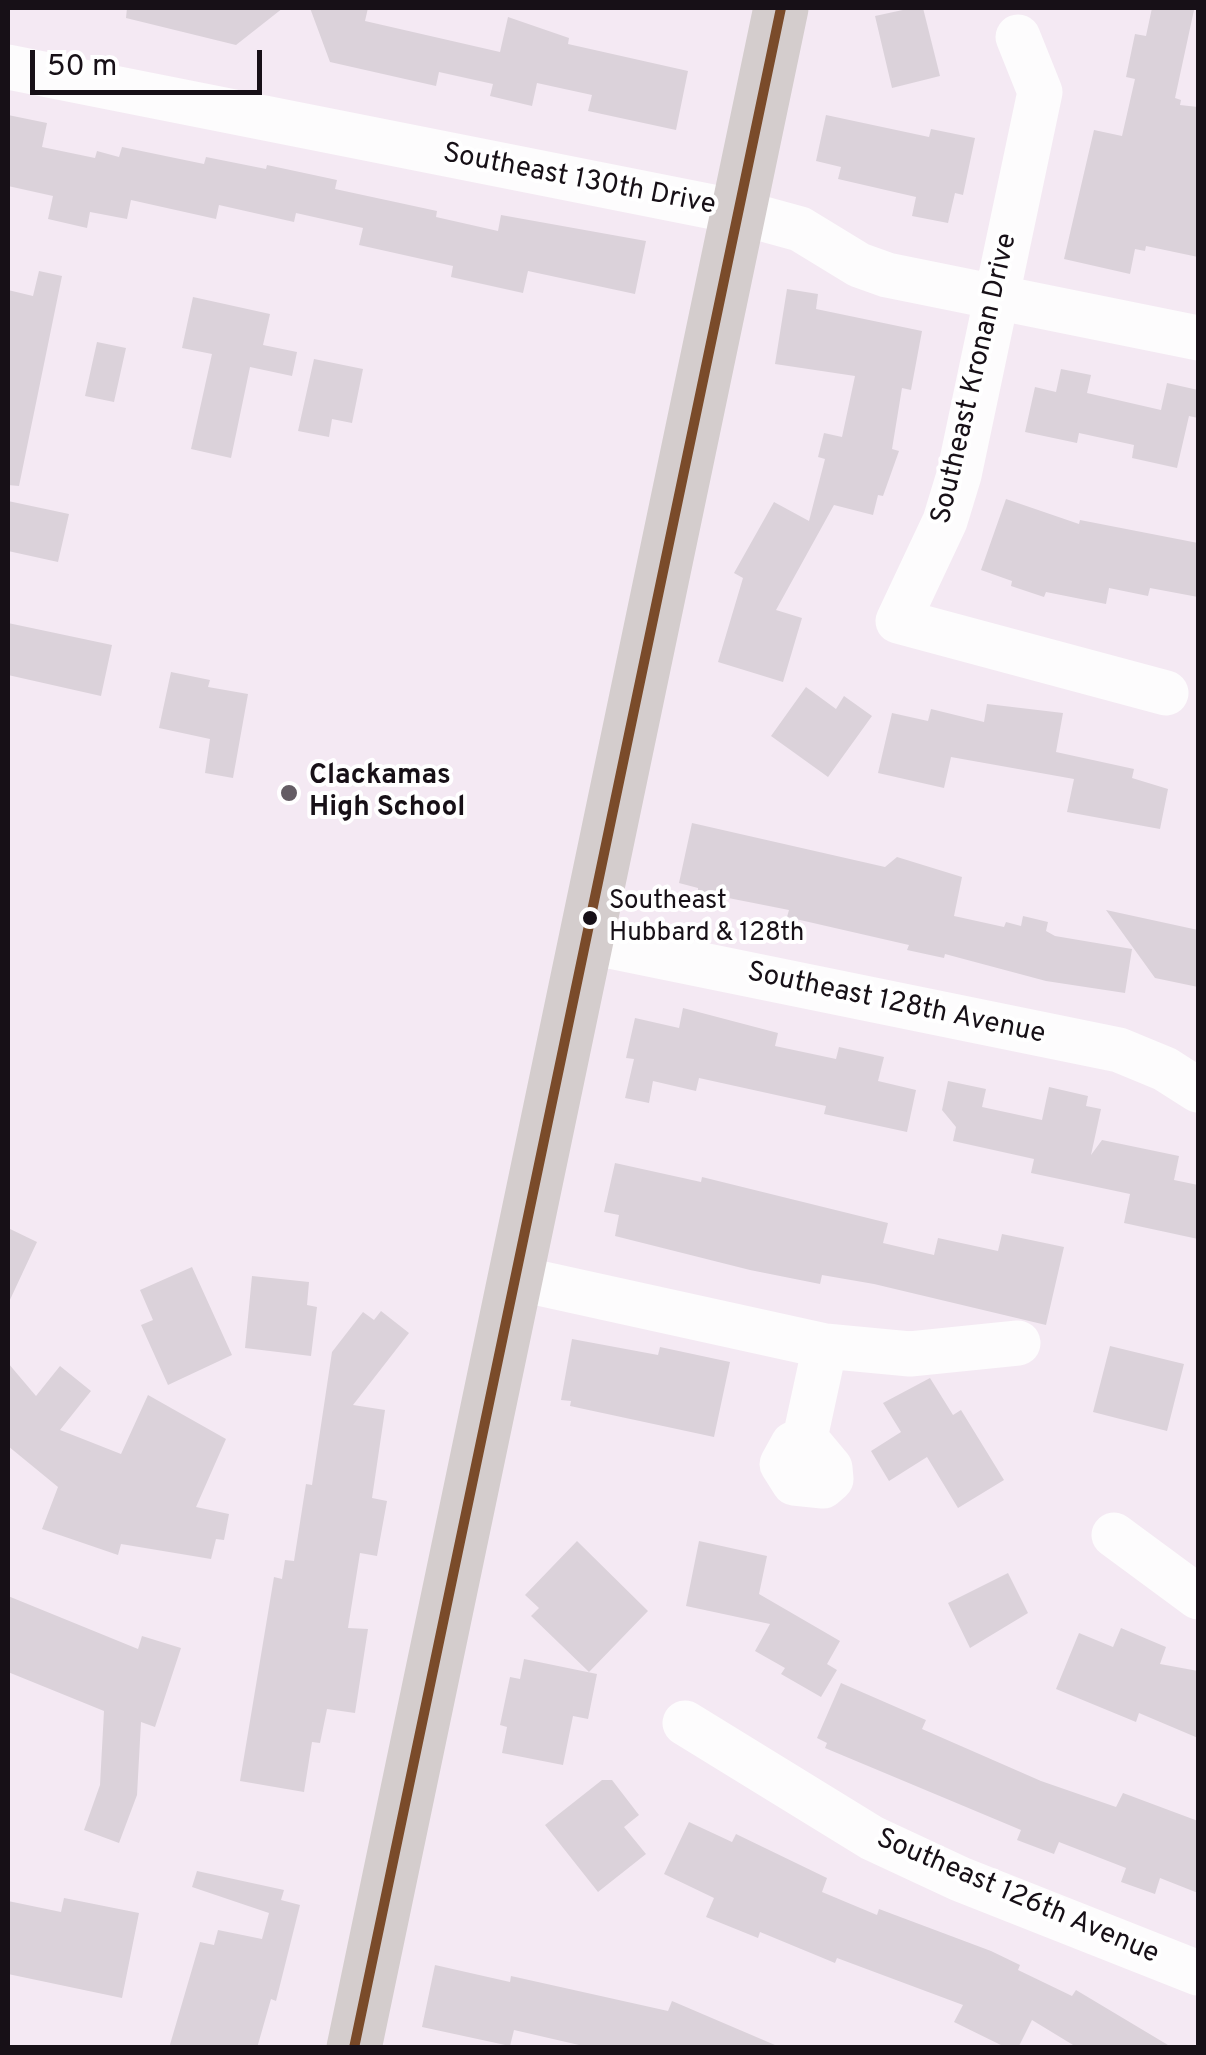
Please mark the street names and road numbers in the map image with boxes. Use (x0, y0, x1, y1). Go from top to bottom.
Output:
street label: Southeast 130th Drive (440, 138, 718, 224)
street label: Southeast Kronan Drive (926, 230, 1026, 528)
street label: Southeast 128th Avenue (744, 957, 1048, 1053)
street label: Southeast 126th Avenue (871, 1823, 1163, 1973)

